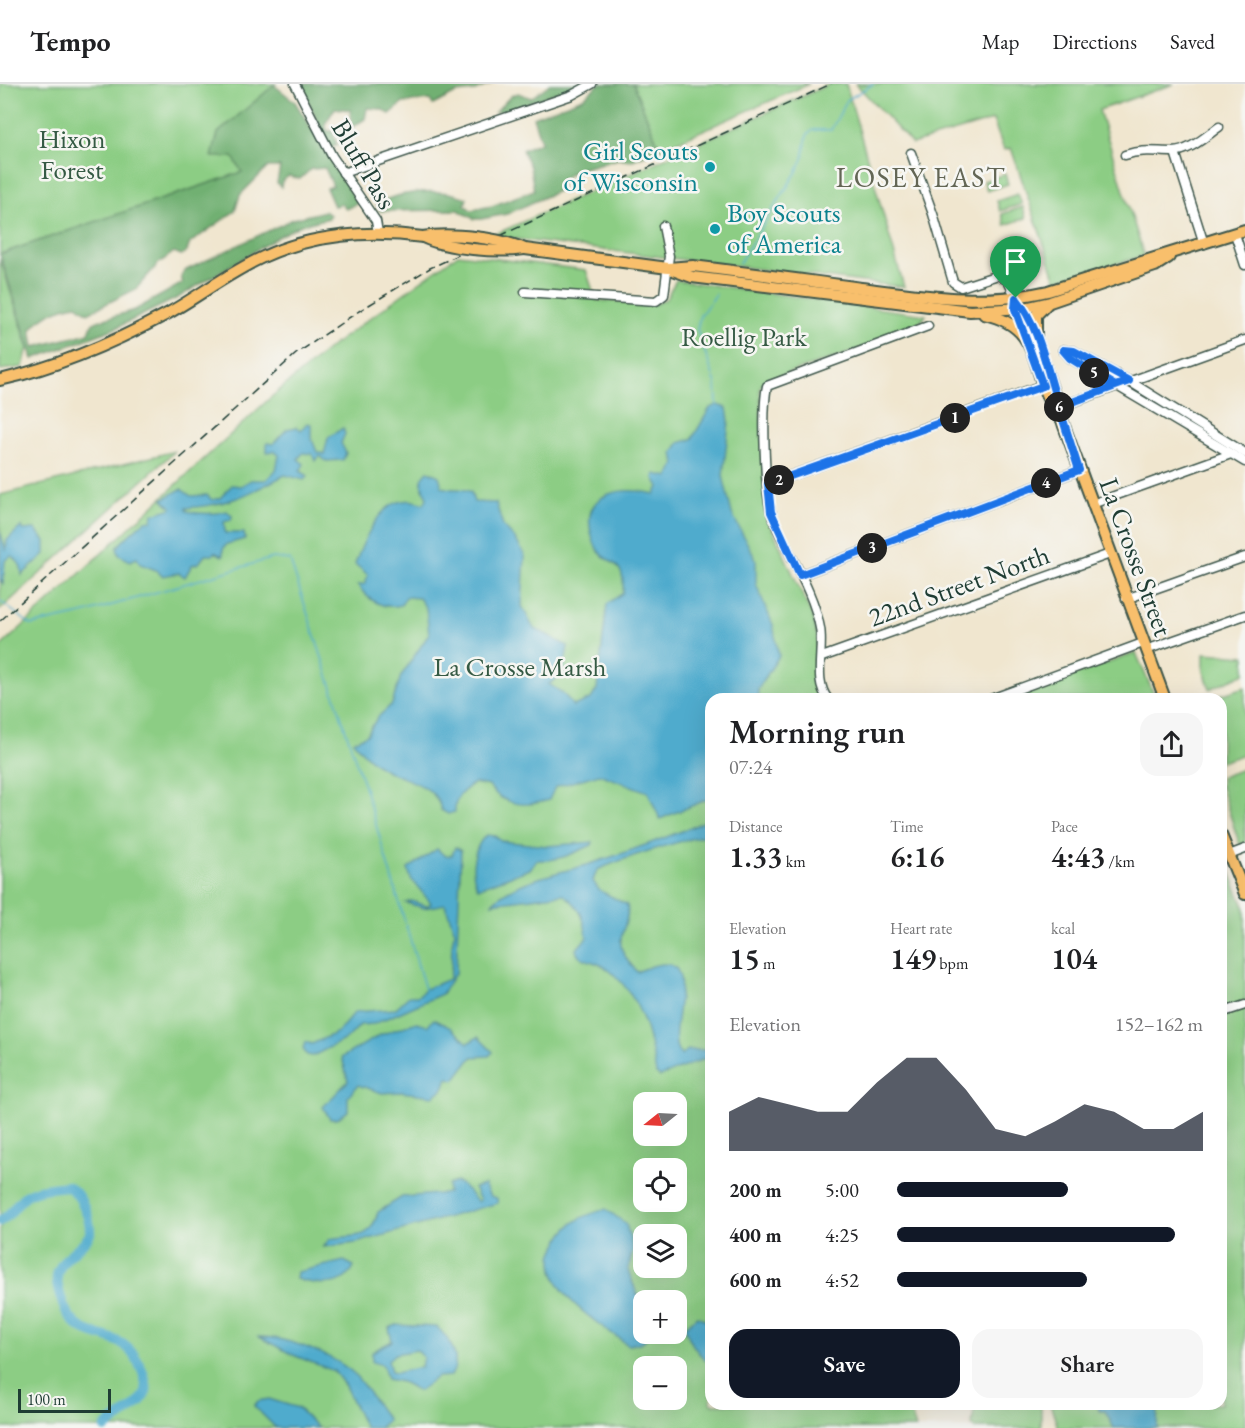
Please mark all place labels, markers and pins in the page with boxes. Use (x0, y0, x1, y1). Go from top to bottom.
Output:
place label: Girl Scouts of Wisconsin (563, 133, 698, 199)
marker: Girl Scouts of Wisconsin (703, 160, 717, 174)
place label: Boy Scouts of America (727, 195, 842, 261)
marker: Boy Scouts of America (708, 222, 722, 236)
pin (990, 236, 1041, 298)
pin: 5 (1079, 358, 1109, 388)
pin: 6 (1044, 392, 1074, 422)
pin: 1 (940, 403, 970, 433)
pin: 2 (764, 465, 794, 495)
pin: 4 (1031, 468, 1061, 498)
pin: 3 (857, 533, 887, 563)

